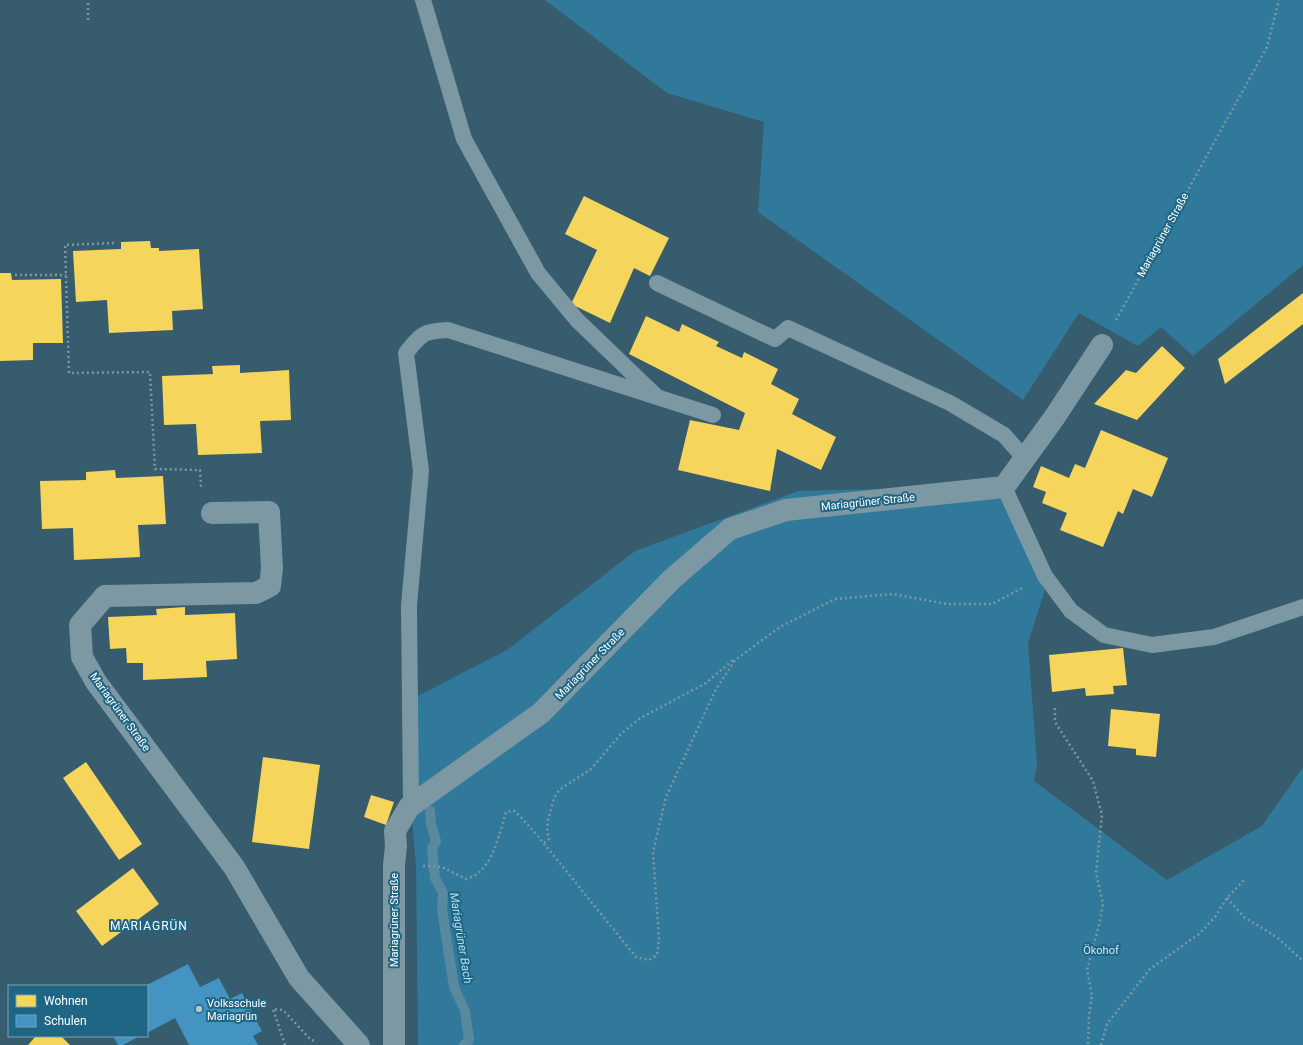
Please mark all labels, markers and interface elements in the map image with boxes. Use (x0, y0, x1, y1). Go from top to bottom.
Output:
street label: Mariagrüner Straße (1134, 190, 1192, 279)
street label: Mariagrüner Straße (820, 491, 916, 513)
street label: Mariagrüner Straße (553, 625, 628, 702)
street label: Mariagrüner Straße (87, 670, 153, 754)
street label: Mariagrüner Straße (388, 873, 401, 967)
water label: Mariagrüner Bach (447, 891, 475, 985)
district label: MARIAGRÜN (110, 918, 188, 933)
park label: Ökohof (1083, 944, 1119, 957)
legend (8, 985, 148, 1037)
text: Wohnen (44, 994, 88, 1008)
place label: Volksschule Mariagrün (207, 997, 266, 1023)
marker: Volksschule Mariagrün (194, 1004, 204, 1014)
text: Schulen (44, 1014, 87, 1028)

